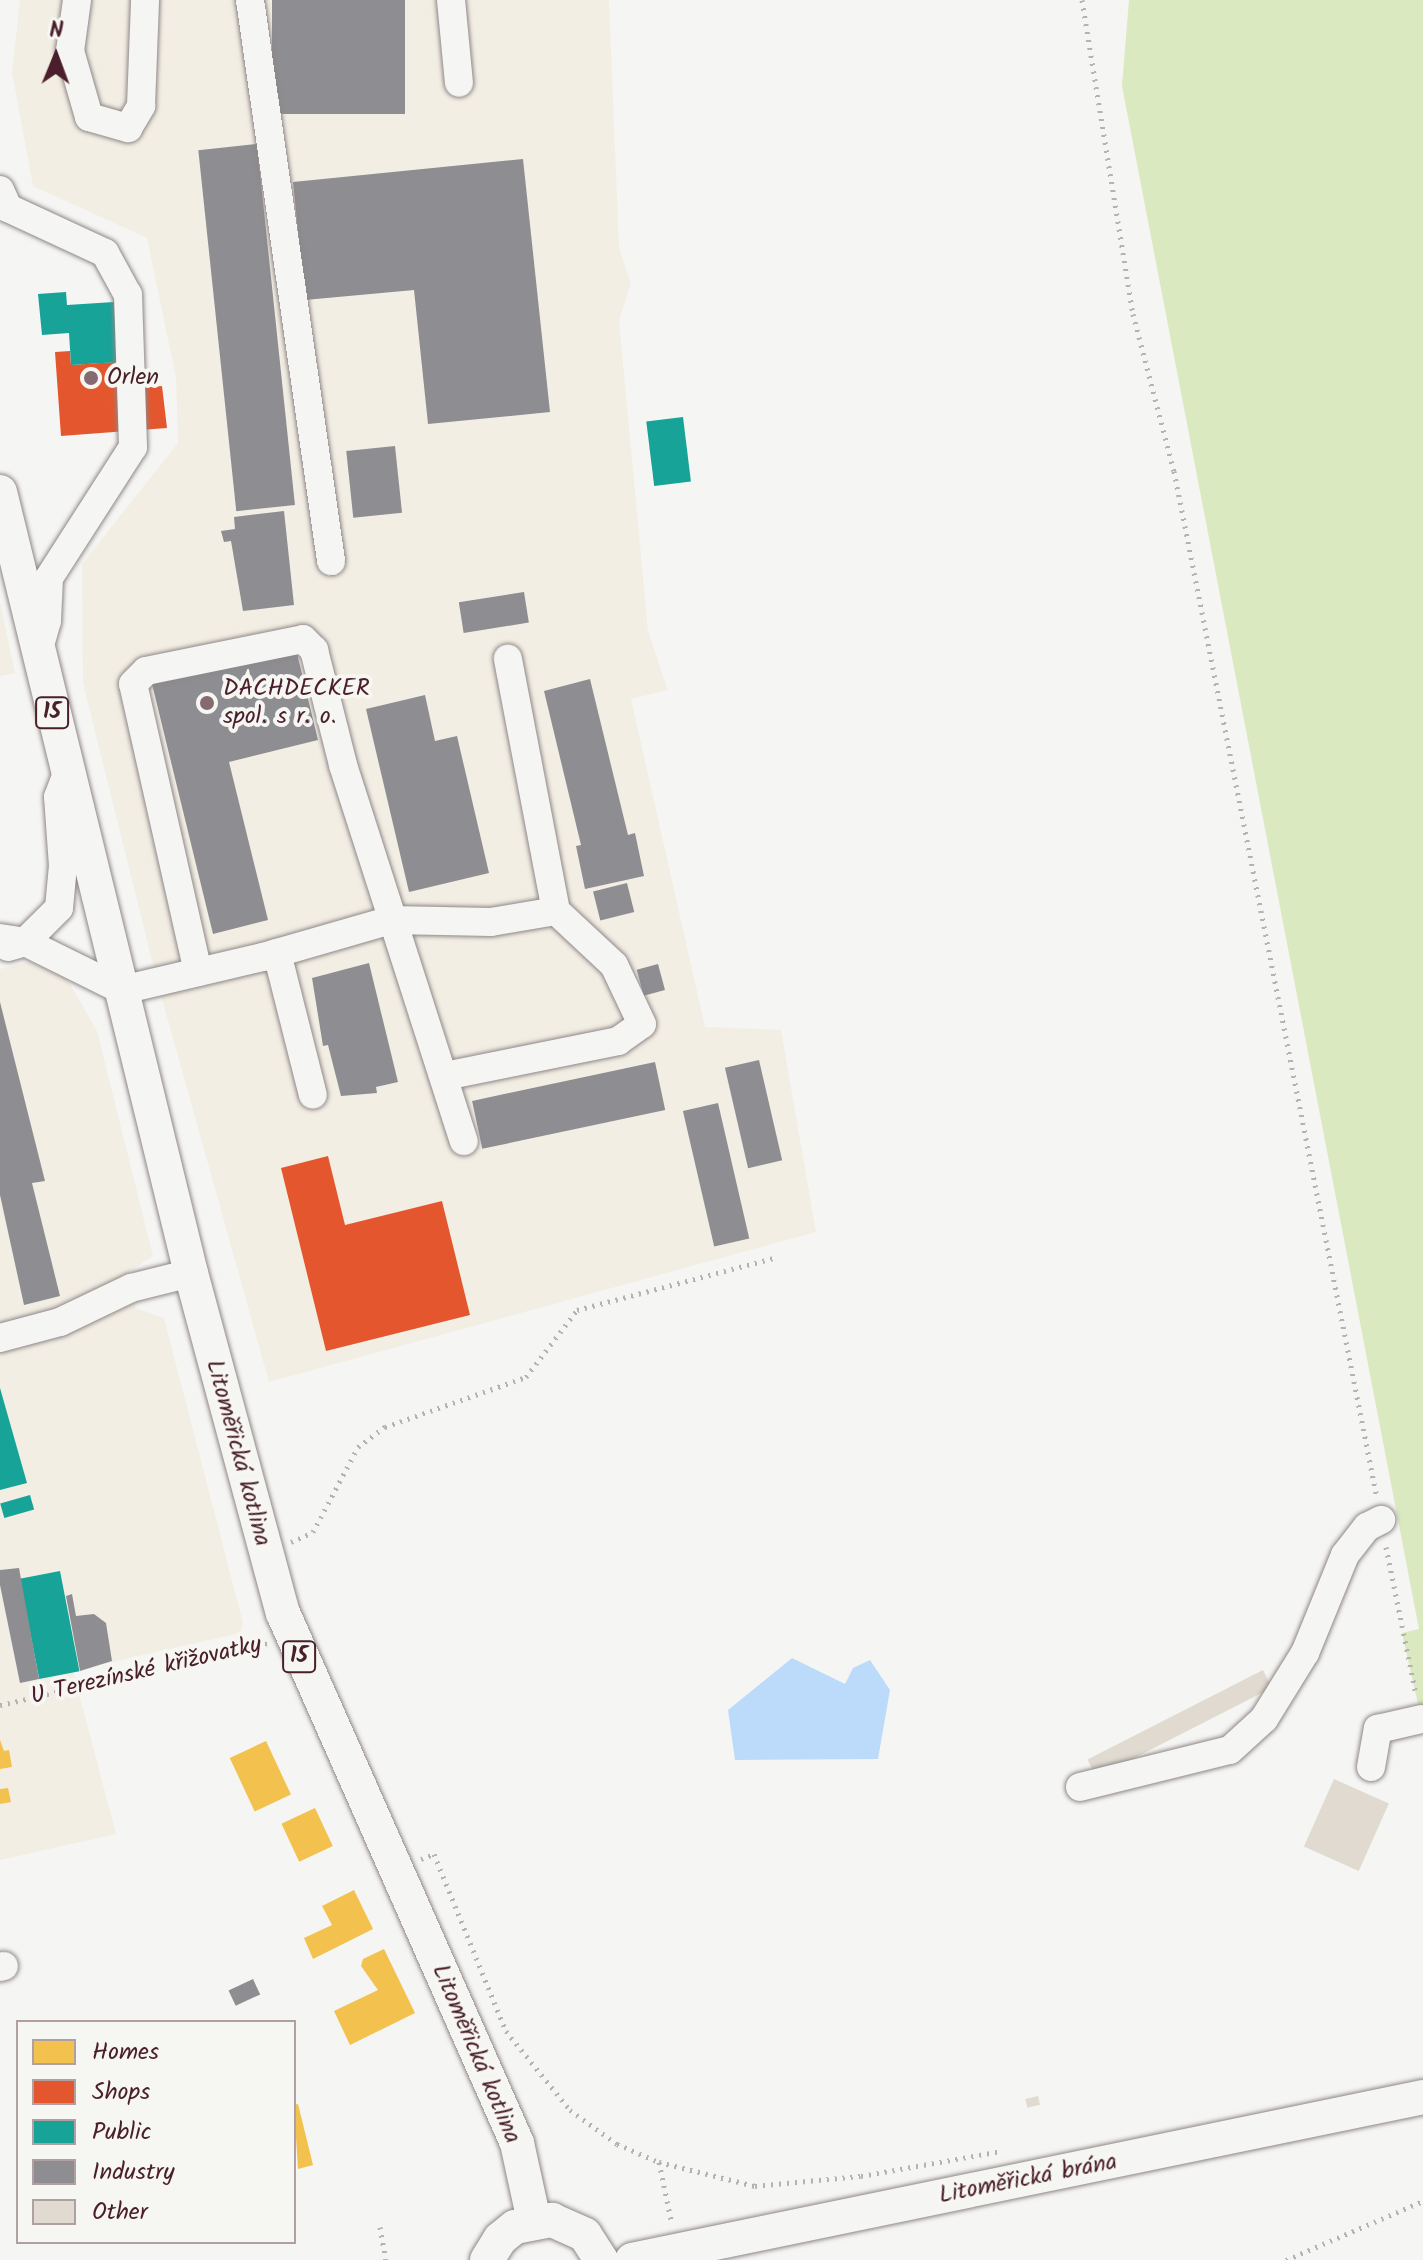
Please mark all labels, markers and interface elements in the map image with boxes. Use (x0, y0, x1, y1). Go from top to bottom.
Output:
text: N (49, 14, 64, 49)
north arrow (16, 16, 96, 96)
place label: Orlen (107, 364, 159, 392)
marker: Orlen (82, 369, 100, 387)
place label: DACHDECKER spol. s r. o. (223, 675, 370, 731)
marker: DACHDECKER spol. s r. o. (198, 694, 216, 712)
road number: 15 (34, 695, 70, 731)
street label: Litoměřická kotlina (199, 1357, 277, 1549)
street label: U Terezínské křižovatky (28, 1630, 264, 1712)
road number: 15 (281, 1639, 317, 1675)
street label: Litoměřická kotlina (425, 1960, 527, 2148)
legend (16, 2020, 296, 2244)
text: Homes (92, 2033, 159, 2072)
text: Shops (92, 2073, 150, 2112)
text: Public (92, 2113, 151, 2152)
street label: Litoměřická brána (937, 2148, 1119, 2210)
text: Industry (92, 2153, 174, 2192)
text: Other (92, 2193, 148, 2232)

